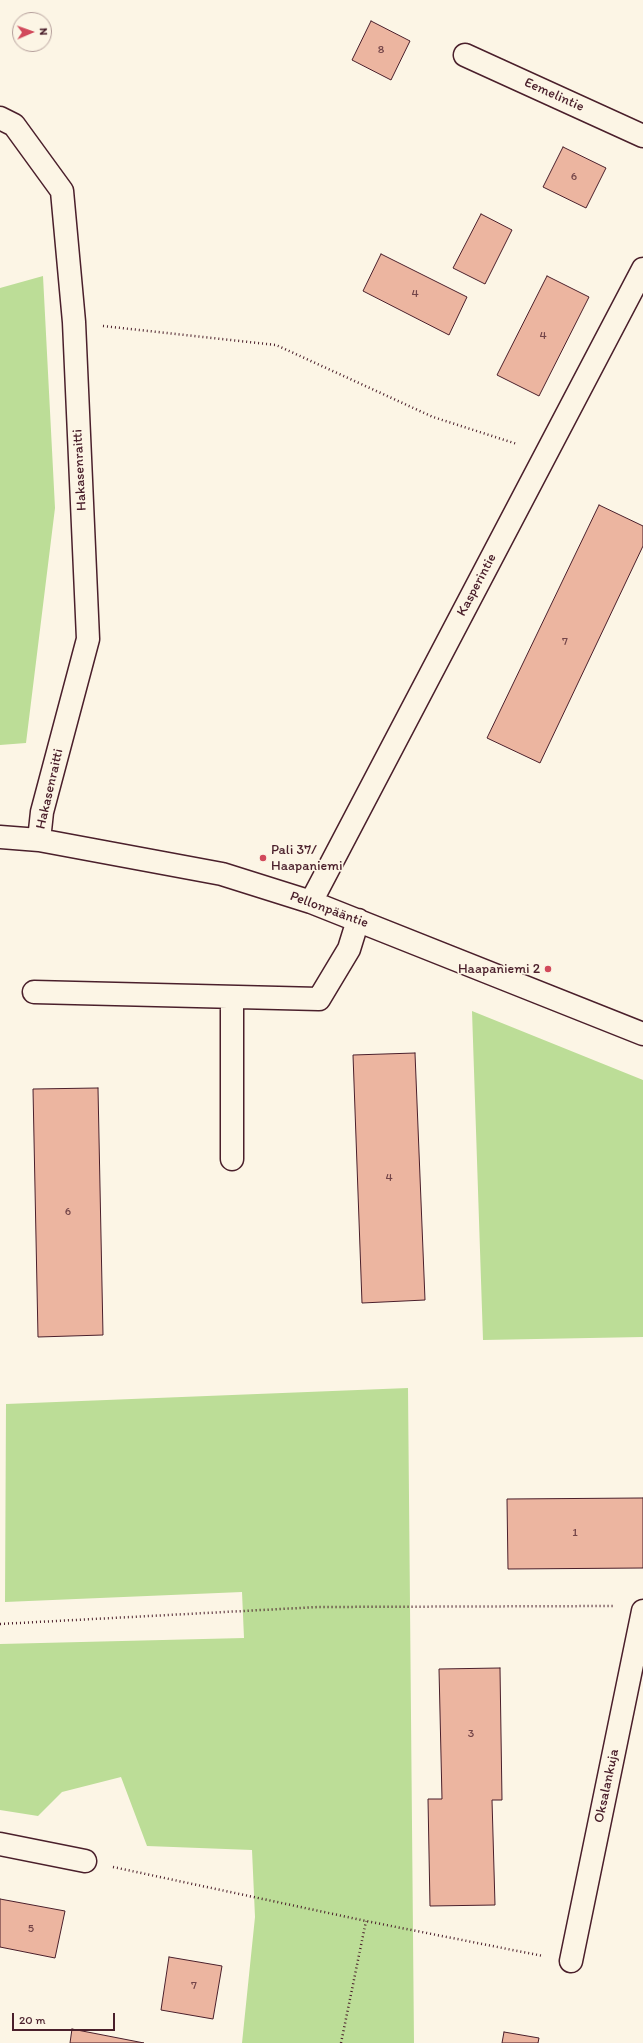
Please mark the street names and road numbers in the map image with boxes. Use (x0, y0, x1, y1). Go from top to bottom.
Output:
street label: Eemelintie (521, 74, 587, 116)
street label: Hakasenraitti (69, 429, 91, 511)
street label: Kasperintie (454, 551, 500, 619)
street label: Hakasenraitti (33, 747, 67, 831)
street label: Pellonpääntie (288, 888, 370, 932)
street label: Oksalankuja (591, 1747, 623, 1825)

